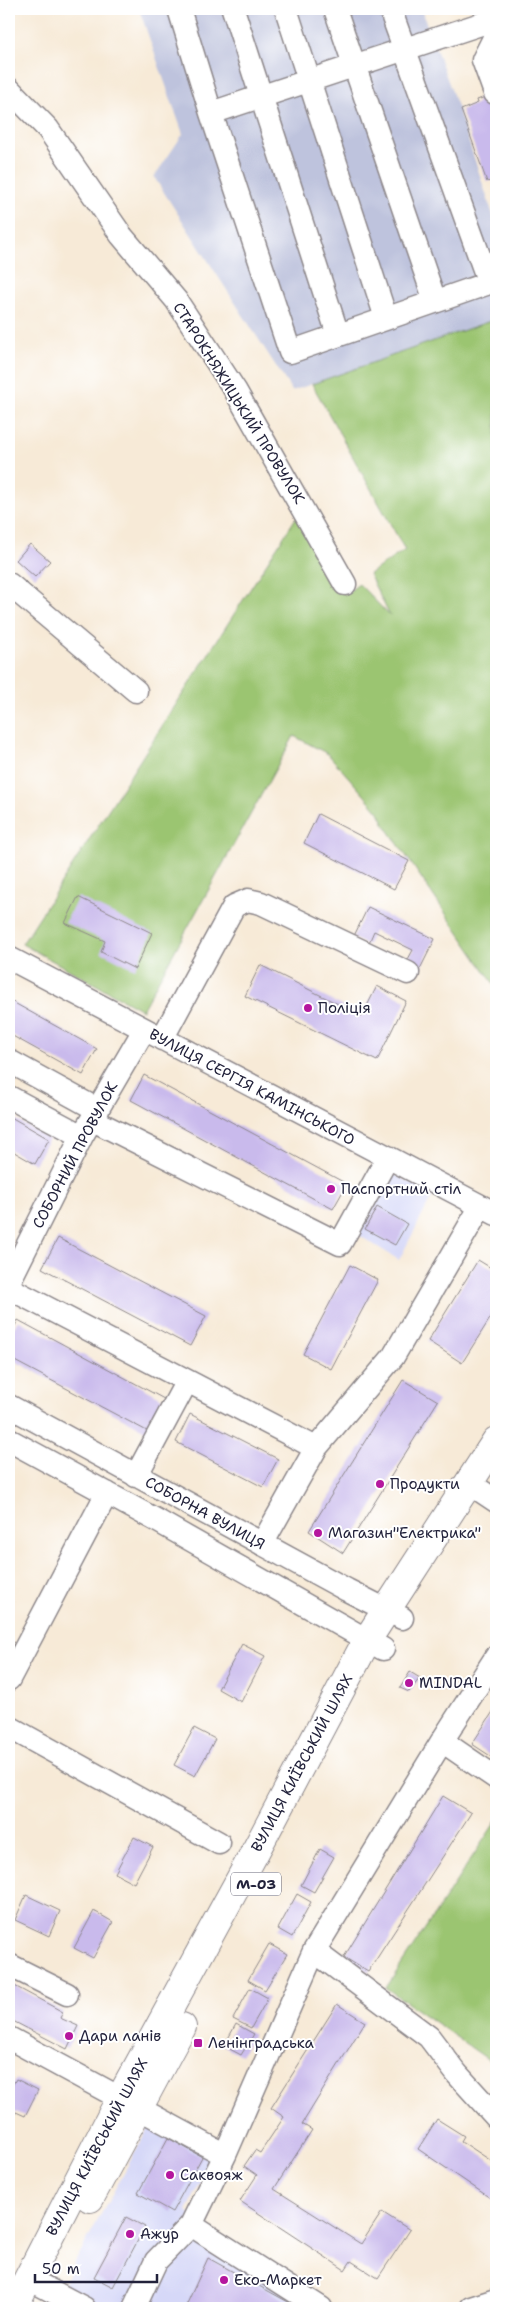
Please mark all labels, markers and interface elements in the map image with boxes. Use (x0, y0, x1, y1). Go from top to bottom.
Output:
street label: СТАРОКНЯЖИЦЬКИЙ ПРОВУЛОК (169, 298, 311, 508)
place label: Поліція (318, 998, 371, 1018)
marker: Поліція (302, 1002, 314, 1014)
street label: ВУЛИЦЯ СЕРГІЯ КАМІНСЬКОГО (146, 1024, 358, 1150)
street label: СОБОРНИЙ ПРОВУЛОК (27, 1077, 122, 1232)
place label: Паспортний стіл (341, 1179, 462, 1199)
marker: Паспортний стіл (325, 1183, 337, 1195)
street label: СОБОРНА ВУЛИЦЯ (142, 1472, 268, 1554)
place label: Продукти (390, 1474, 460, 1494)
marker: Продукти (374, 1478, 386, 1490)
place label: Магазин"Електрика" (328, 1523, 481, 1543)
marker: Магазин"Електрика" (312, 1527, 324, 1539)
street label: ВУЛИЦЯ КИЇВСЬКИЙ ШЛЯХ (246, 1670, 358, 1855)
place label: MINDAL (419, 1673, 482, 1693)
marker: MINDAL (403, 1677, 415, 1689)
road number: М-03 (231, 1872, 281, 1896)
place label: Дари ланів (79, 2026, 161, 2046)
marker: Дари ланів (63, 2030, 75, 2042)
place label: Ленінградська (208, 2033, 314, 2053)
marker: Ленінградська (192, 2037, 204, 2049)
street label: ВУЛИЦЯ КИЇВСЬКИЙ ШЛЯХ (41, 2054, 153, 2239)
place label: Саквояж (180, 2165, 243, 2185)
marker: Саквояж (164, 2169, 176, 2181)
place label: Ажур (140, 2224, 179, 2244)
marker: Ажур (124, 2228, 136, 2240)
scale bar (35, 2252, 158, 2284)
text: 50 m (42, 2259, 80, 2279)
place label: Еко-Маркет (234, 2270, 322, 2290)
marker: Еко-Маркет (218, 2274, 230, 2286)

